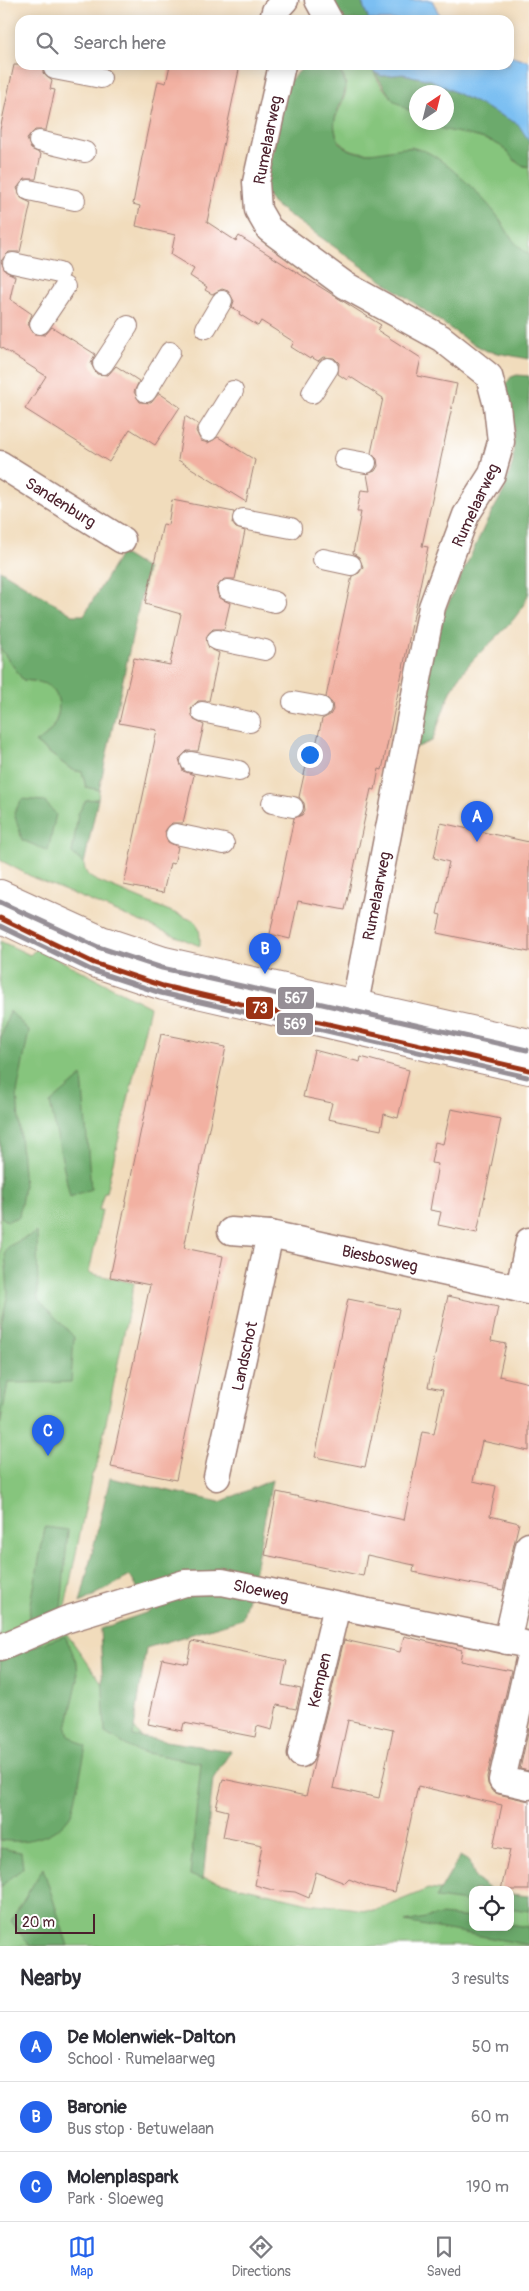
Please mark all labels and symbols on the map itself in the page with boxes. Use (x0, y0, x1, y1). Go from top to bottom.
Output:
north arrow (409, 85, 454, 130)
street label: Rumelaarweg (250, 94, 286, 186)
street label: Rumelaarweg (448, 460, 504, 550)
street label: Sandenburg (21, 473, 100, 532)
your location (297, 742, 323, 768)
pin: A (461, 801, 493, 842)
street label: Rumelaarweg (359, 850, 395, 942)
pin: B (249, 933, 281, 974)
line badge: 567 (277, 986, 315, 1010)
text: 567 (284, 990, 308, 1007)
line badge: 73 (245, 996, 274, 1020)
text: 73 (252, 1000, 268, 1017)
line badge: 569 (276, 1012, 314, 1036)
text: 569 (284, 1016, 306, 1033)
street label: Biesbosweg (340, 1241, 420, 1277)
street label: Landschot (228, 1319, 262, 1393)
pin: C (32, 1415, 64, 1456)
street label: Sloeweg (231, 1575, 290, 1607)
street label: Kempen (304, 1651, 336, 1710)
scale bar (15, 1911, 95, 1934)

